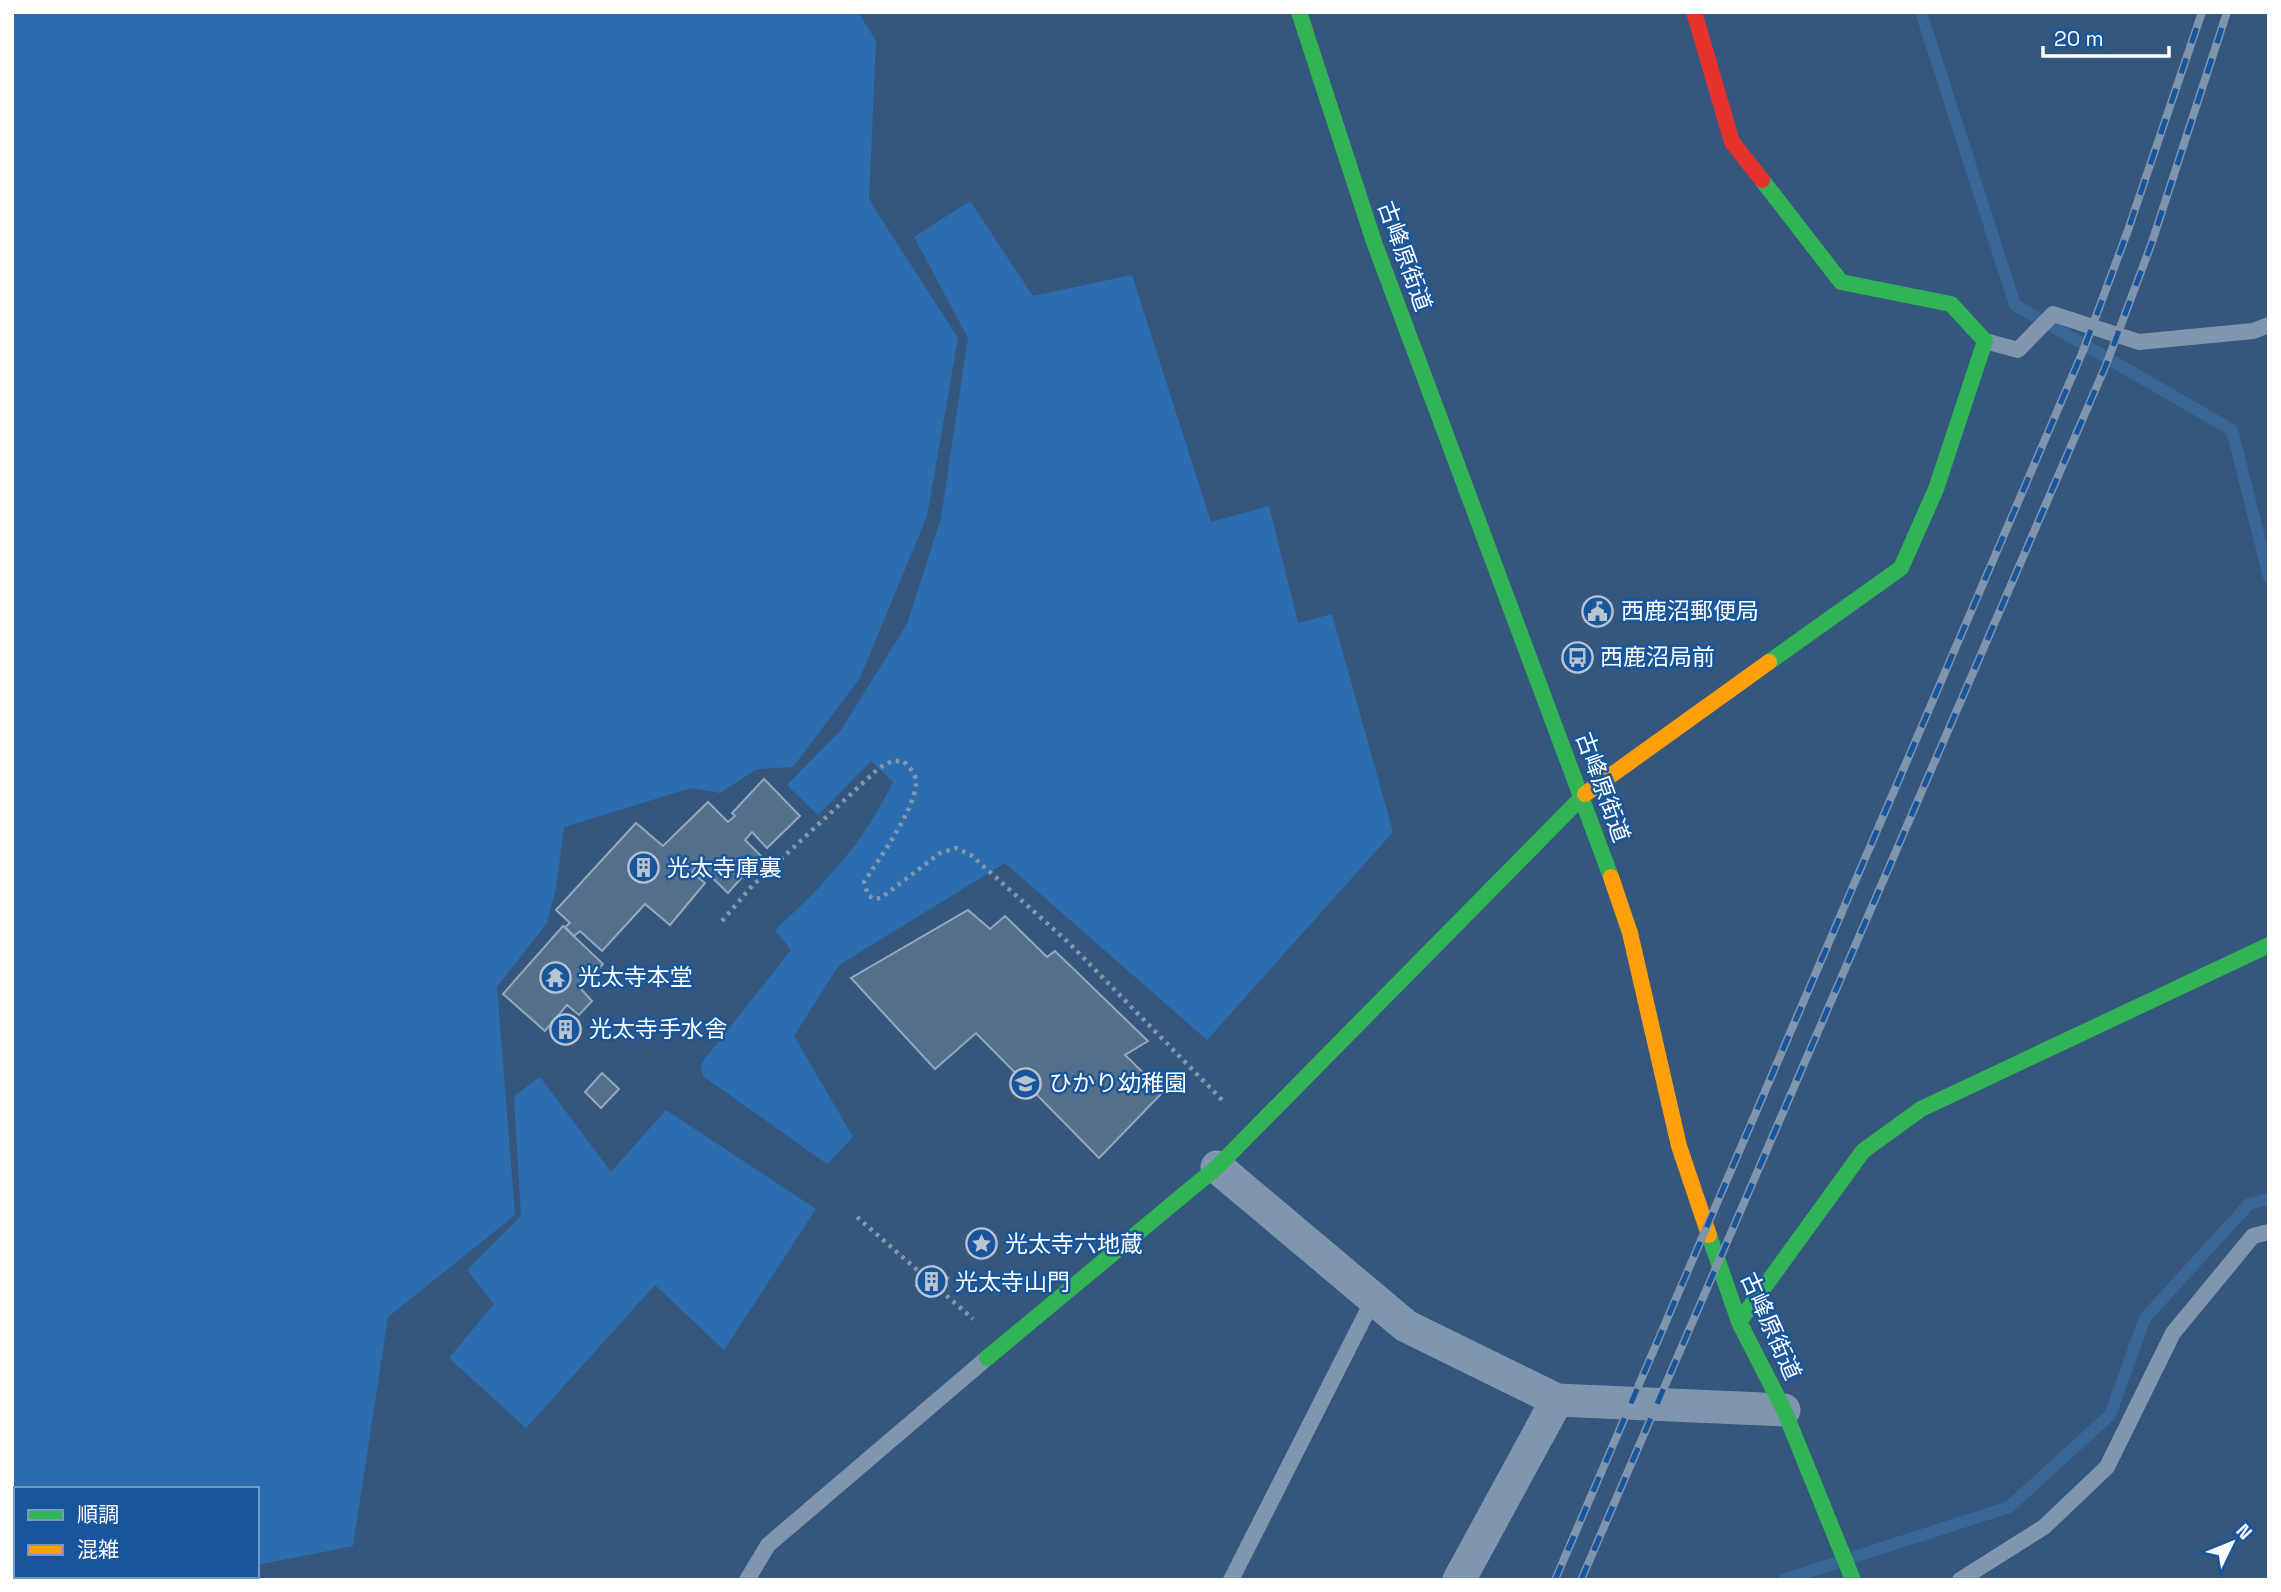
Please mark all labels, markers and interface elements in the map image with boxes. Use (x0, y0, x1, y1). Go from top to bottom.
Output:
scale bar (2043, 14, 2169, 58)
text: 20 m (2054, 25, 2104, 52)
street label: 古峰原街道 (1371, 197, 1439, 315)
public building icon: 西鹿沼郵便局 (1581, 594, 1615, 628)
place label: 西鹿沼郵便局 (1621, 596, 1759, 626)
bus stop icon: 西鹿沼局前 (1560, 640, 1594, 674)
place label: 西鹿沼局前 (1600, 642, 1715, 672)
street label: 古峰原街道 (1569, 728, 1637, 846)
building icon: 光太寺庫裏 (627, 851, 661, 885)
place label: 光太寺庫裏 (667, 853, 782, 883)
temple icon: 光太寺本堂 (538, 960, 572, 994)
place label: 光太寺本堂 (578, 962, 693, 992)
building icon: 光太寺手水舎 (549, 1012, 583, 1046)
place label: 光太寺手水舎 (589, 1014, 727, 1044)
school or university icon: ひかり幼稚園 (1009, 1066, 1043, 1100)
place label: ひかり幼稚園 (1049, 1068, 1187, 1098)
place icon: 光太寺六地蔵 (965, 1227, 999, 1261)
place label: 光太寺六地蔵 (1005, 1229, 1143, 1259)
building icon: 光太寺山門 (915, 1265, 949, 1299)
place label: 光太寺山門 (955, 1267, 1070, 1297)
street label: 古峰原街道 (1734, 1267, 1808, 1385)
legend (14, 1487, 259, 1578)
text: 順調 (77, 1501, 119, 1528)
north arrow (2197, 1508, 2267, 1578)
text: N (2231, 1519, 2258, 1545)
text: 混雑 (77, 1536, 119, 1563)

